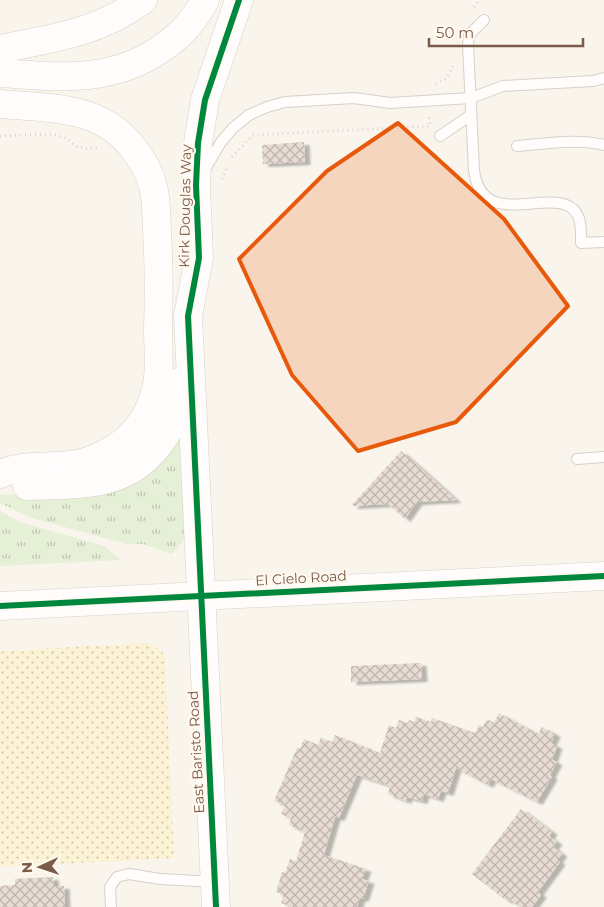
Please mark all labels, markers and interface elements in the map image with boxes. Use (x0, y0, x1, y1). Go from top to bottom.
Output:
scale bar (429, 15, 583, 47)
text: 50 m (436, 23, 474, 42)
street label: Kirk Douglas Way (175, 144, 195, 268)
street label: El Cielo Road (255, 567, 347, 589)
street label: East Baristo Road (184, 690, 208, 814)
north arrow (15, 842, 65, 892)
text: N (18, 862, 36, 874)

